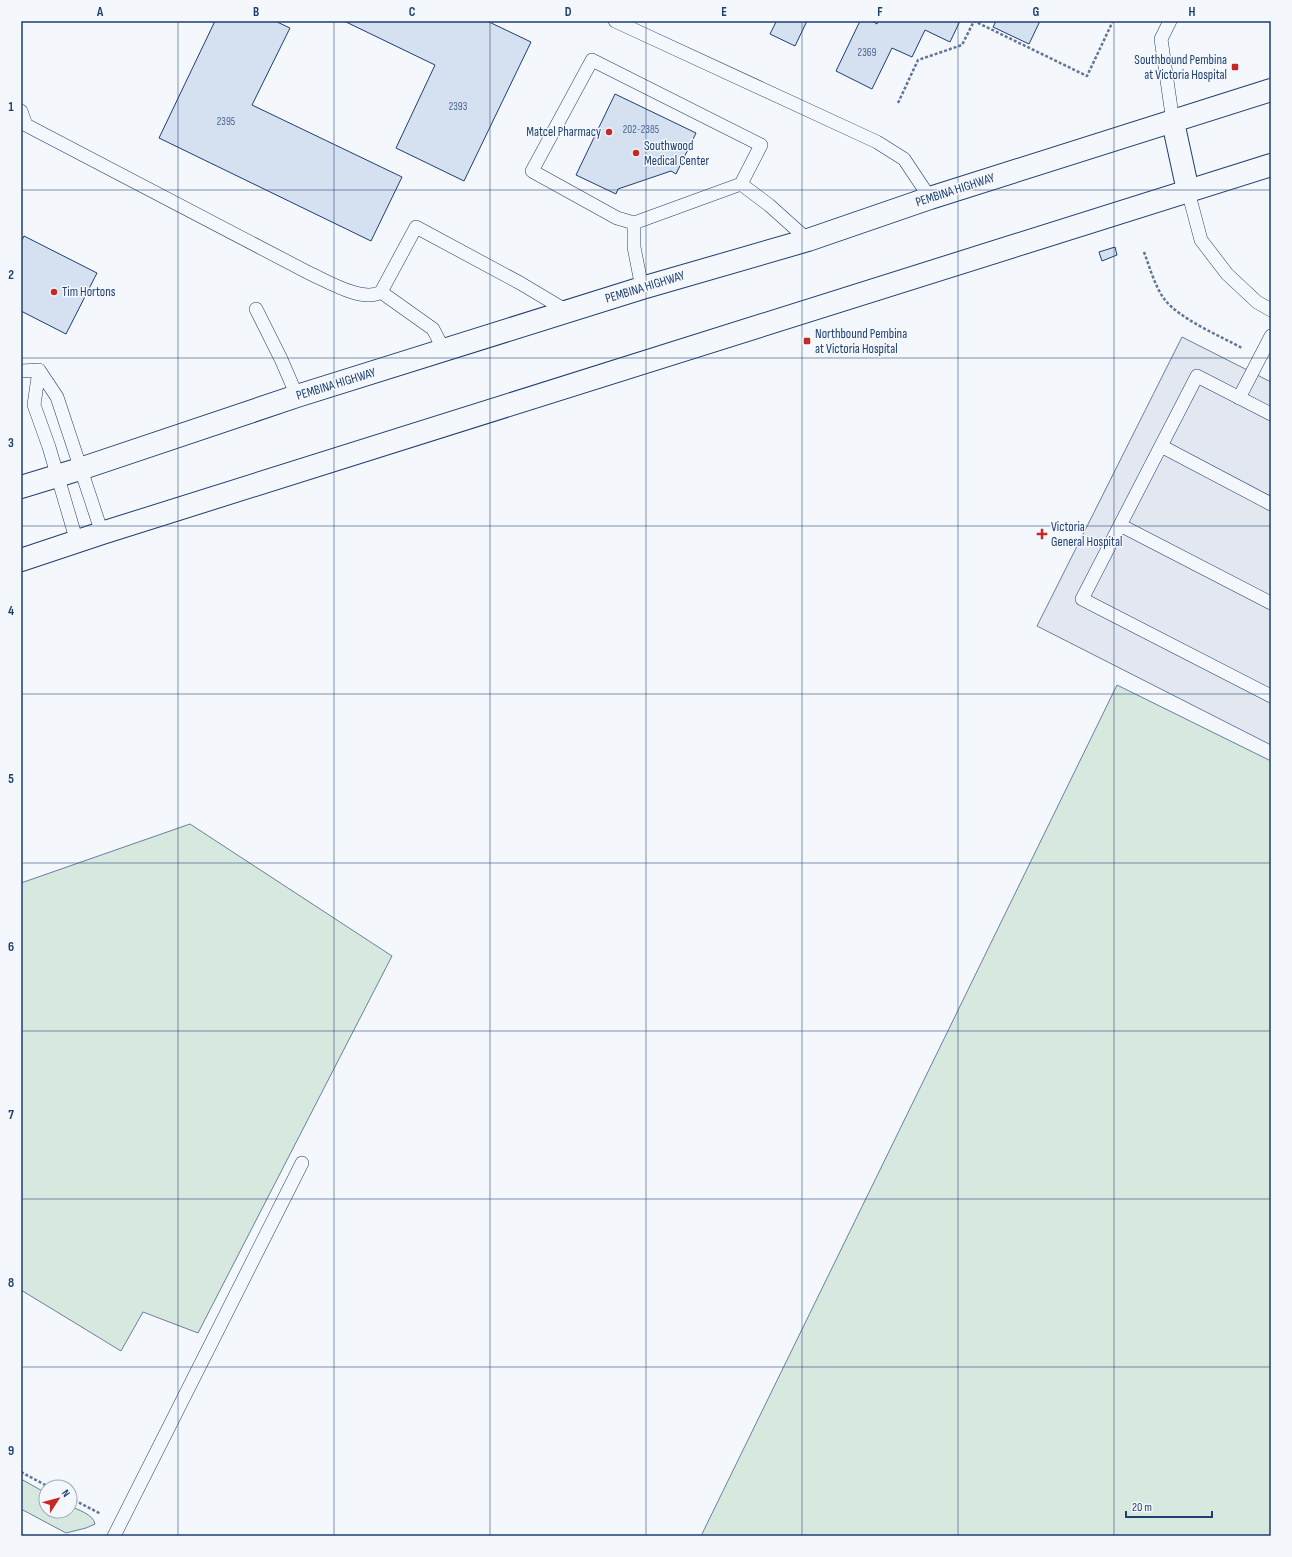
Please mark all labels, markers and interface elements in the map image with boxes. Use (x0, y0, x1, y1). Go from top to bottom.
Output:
text: A (96, 4, 104, 20)
text: B (253, 4, 259, 20)
text: C (409, 4, 416, 20)
text: D (565, 4, 572, 20)
text: E (721, 4, 727, 20)
text: F (877, 4, 883, 20)
text: G (1033, 4, 1040, 20)
text: H (1189, 4, 1196, 20)
house number: 2369 (858, 46, 877, 59)
place label: Southbound Pembina at Victoria Hospital (1134, 52, 1227, 83)
marker: Southbound Pembina at Victoria Hospital (1230, 62, 1240, 72)
text: 1 (8, 99, 14, 115)
house number: 2393 (449, 100, 468, 113)
house number: 2395 (217, 115, 235, 128)
house number: 202-2385 (623, 123, 659, 136)
place label: Matcel Pharmacy (526, 124, 601, 140)
marker: Matcel Pharmacy (604, 127, 614, 137)
place label: Southwood Medical Center (644, 138, 709, 169)
marker: Southwood Medical Center (631, 148, 641, 158)
street label: PEMBINA HIGHWAY (913, 170, 997, 210)
text: 2 (8, 267, 14, 283)
street label: PEMBINA HIGHWAY (603, 267, 687, 307)
place label: Tim Hortons (62, 284, 116, 300)
marker: Tim Hortons (49, 287, 59, 297)
place label: Northbound Pembina at Victoria Hospital (815, 326, 907, 357)
marker: Northbound Pembina at Victoria Hospital (802, 336, 812, 346)
street label: PEMBINA HIGHWAY (294, 364, 378, 404)
text: 3 (8, 435, 14, 451)
place label: Victoria General Hospital (1051, 519, 1122, 550)
marker: Victoria General Hospital (1036, 528, 1048, 540)
text: 4 (8, 603, 14, 619)
text: 5 (8, 771, 14, 787)
text: 6 (8, 939, 14, 955)
text: 7 (8, 1107, 14, 1123)
text: 8 (8, 1275, 14, 1291)
text: 9 (8, 1443, 14, 1459)
north arrow (38, 1479, 78, 1519)
text: N (59, 1487, 73, 1500)
scale bar (1126, 1493, 1212, 1519)
text: 20 m (1132, 1500, 1152, 1515)

